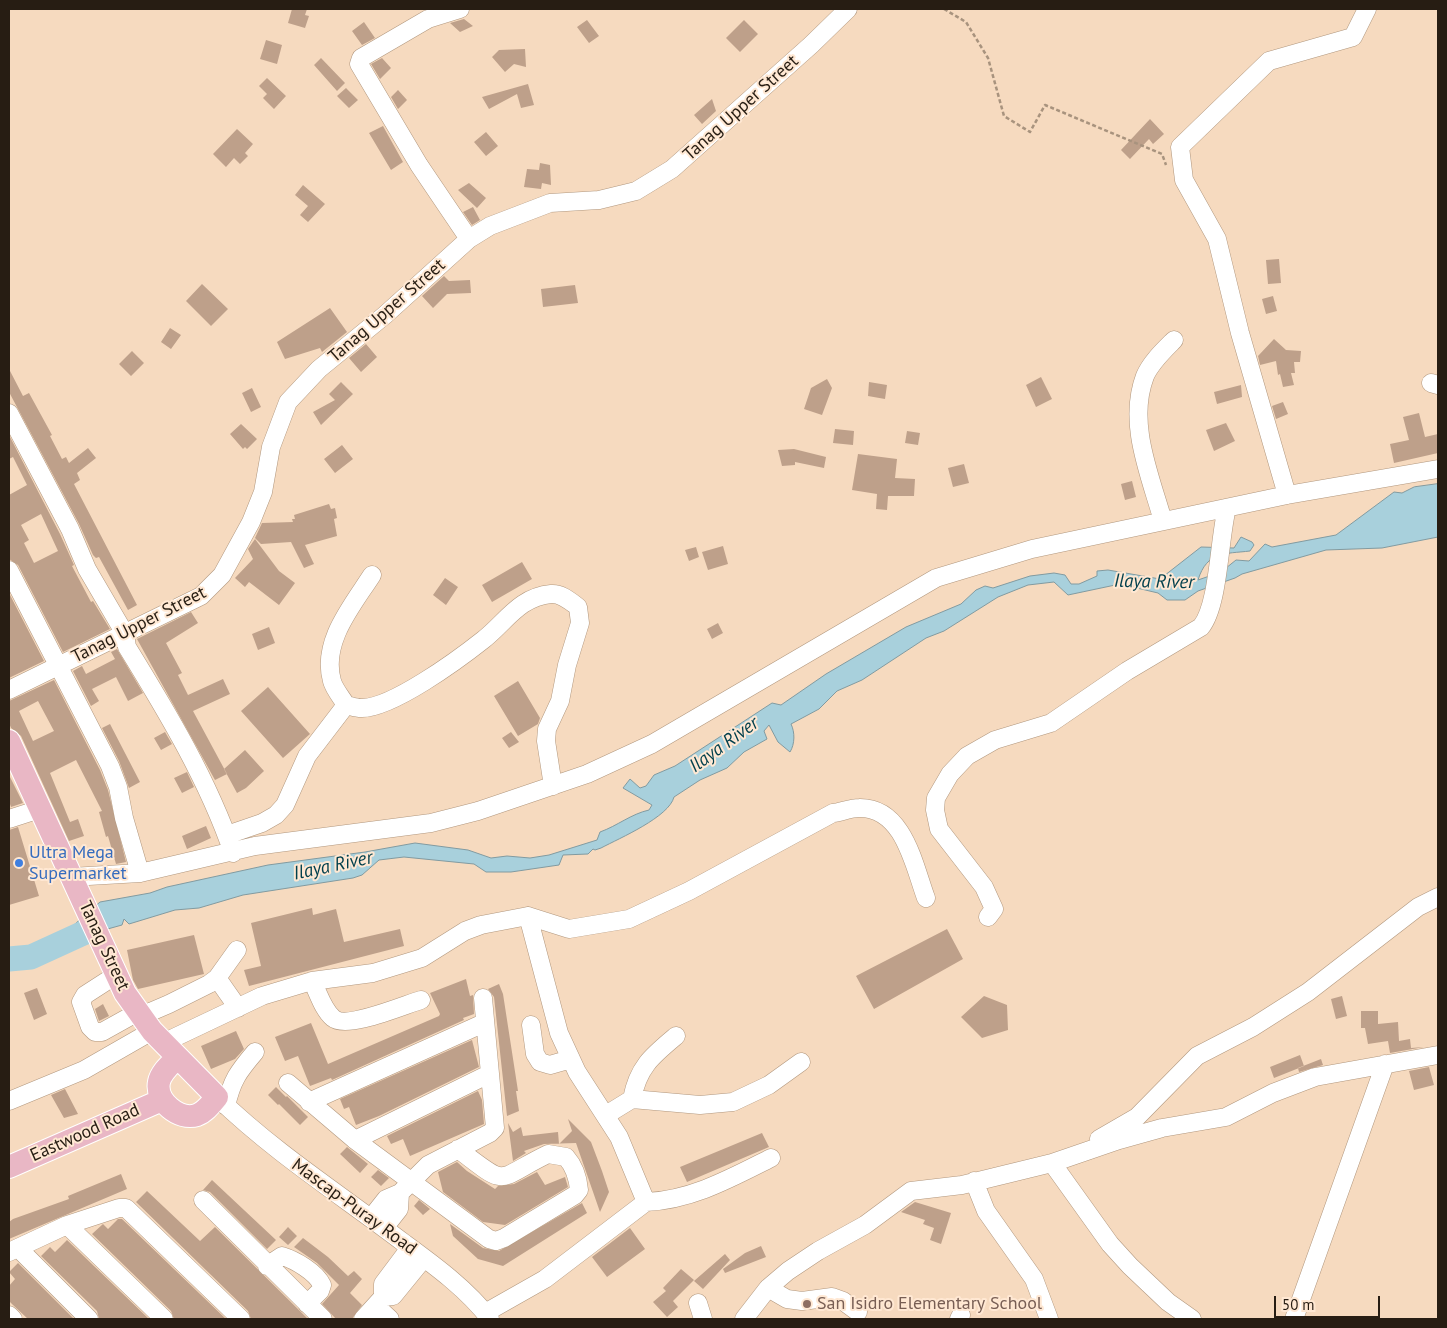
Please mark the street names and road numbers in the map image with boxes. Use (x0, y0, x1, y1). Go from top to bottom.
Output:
street label: Tanag Upper Street (679, 51, 803, 165)
street label: Tanag Upper Street (324, 254, 450, 368)
street label: Tanag Upper Street (68, 582, 210, 668)
street label: Tanag Street (74, 898, 134, 994)
street label: Eastwood Road (27, 1099, 143, 1167)
street label: Mascap-Puray Road (287, 1154, 421, 1260)

